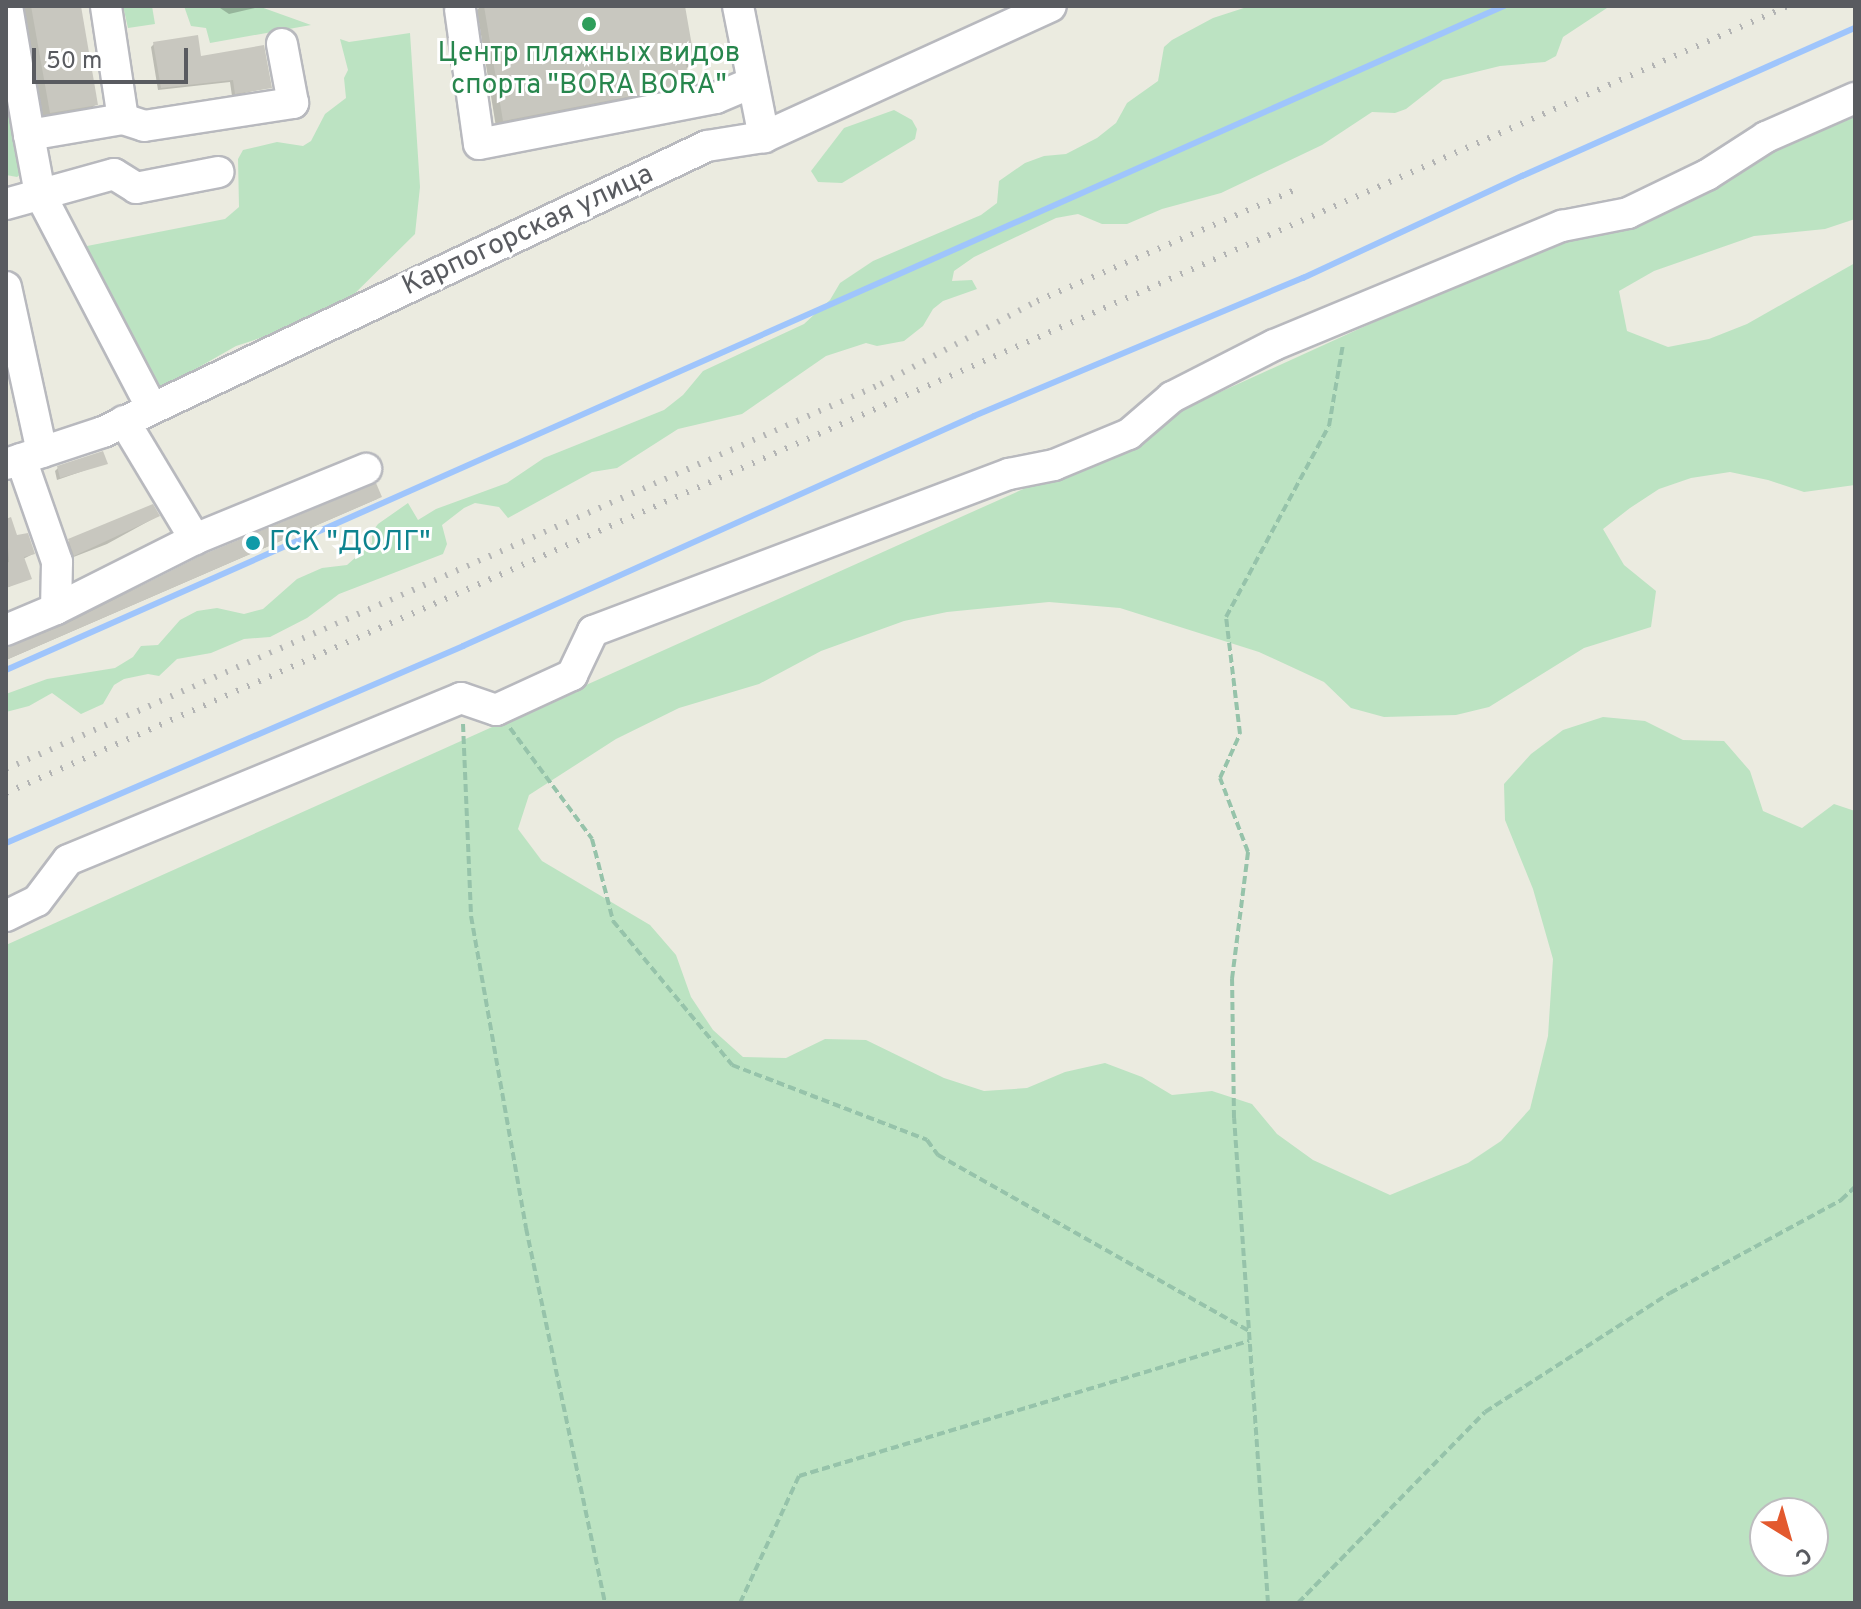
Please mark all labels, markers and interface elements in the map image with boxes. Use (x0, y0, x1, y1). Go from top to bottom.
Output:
marker: Центр пляжных видов спорта "BORA BORA" (580, 15, 598, 33)
scale bar (36, 32, 192, 82)
place label: Центр пляжных видов спорта "BORA BORA" (438, 37, 740, 103)
text: 50 m (46, 47, 102, 77)
street label: Карпогорская улица (397, 158, 659, 304)
place label: ГСК "ДОЛГ" (269, 526, 430, 560)
marker: ГСК "ДОЛГ" (244, 534, 262, 552)
north arrow (1749, 1497, 1829, 1577)
text: С (1789, 1540, 1816, 1570)

